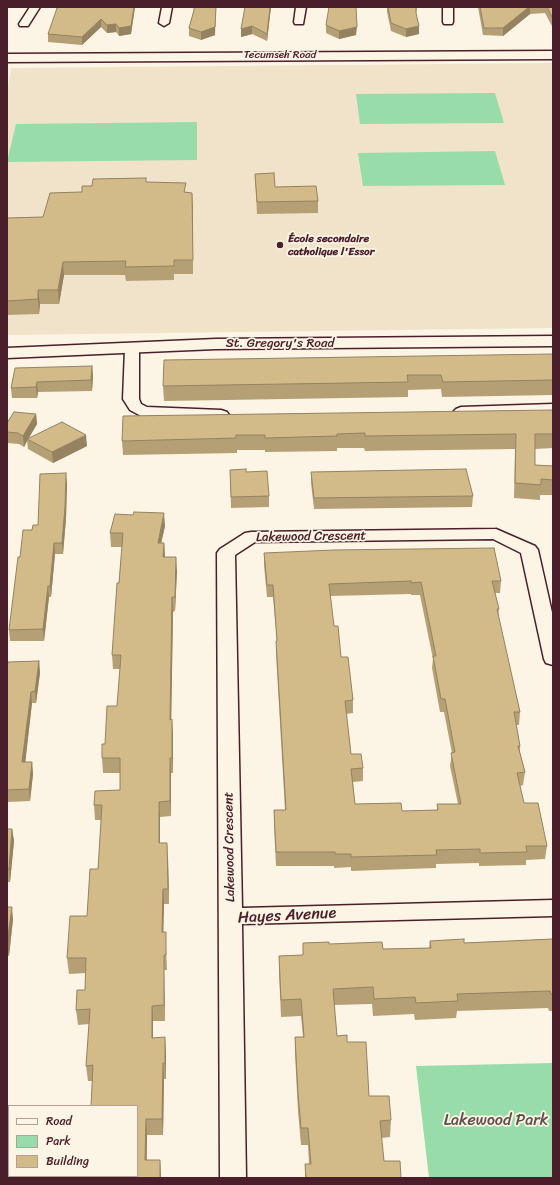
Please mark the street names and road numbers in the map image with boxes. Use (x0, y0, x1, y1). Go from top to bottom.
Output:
street label: Tecumseh Road (244, 48, 316, 62)
street label: St. Gregory's Road (226, 336, 334, 352)
street label: Lakewood Crescent (256, 528, 366, 546)
street label: Lakewood Crescent (221, 792, 239, 902)
street label: Hayes Avenue (237, 904, 337, 928)

